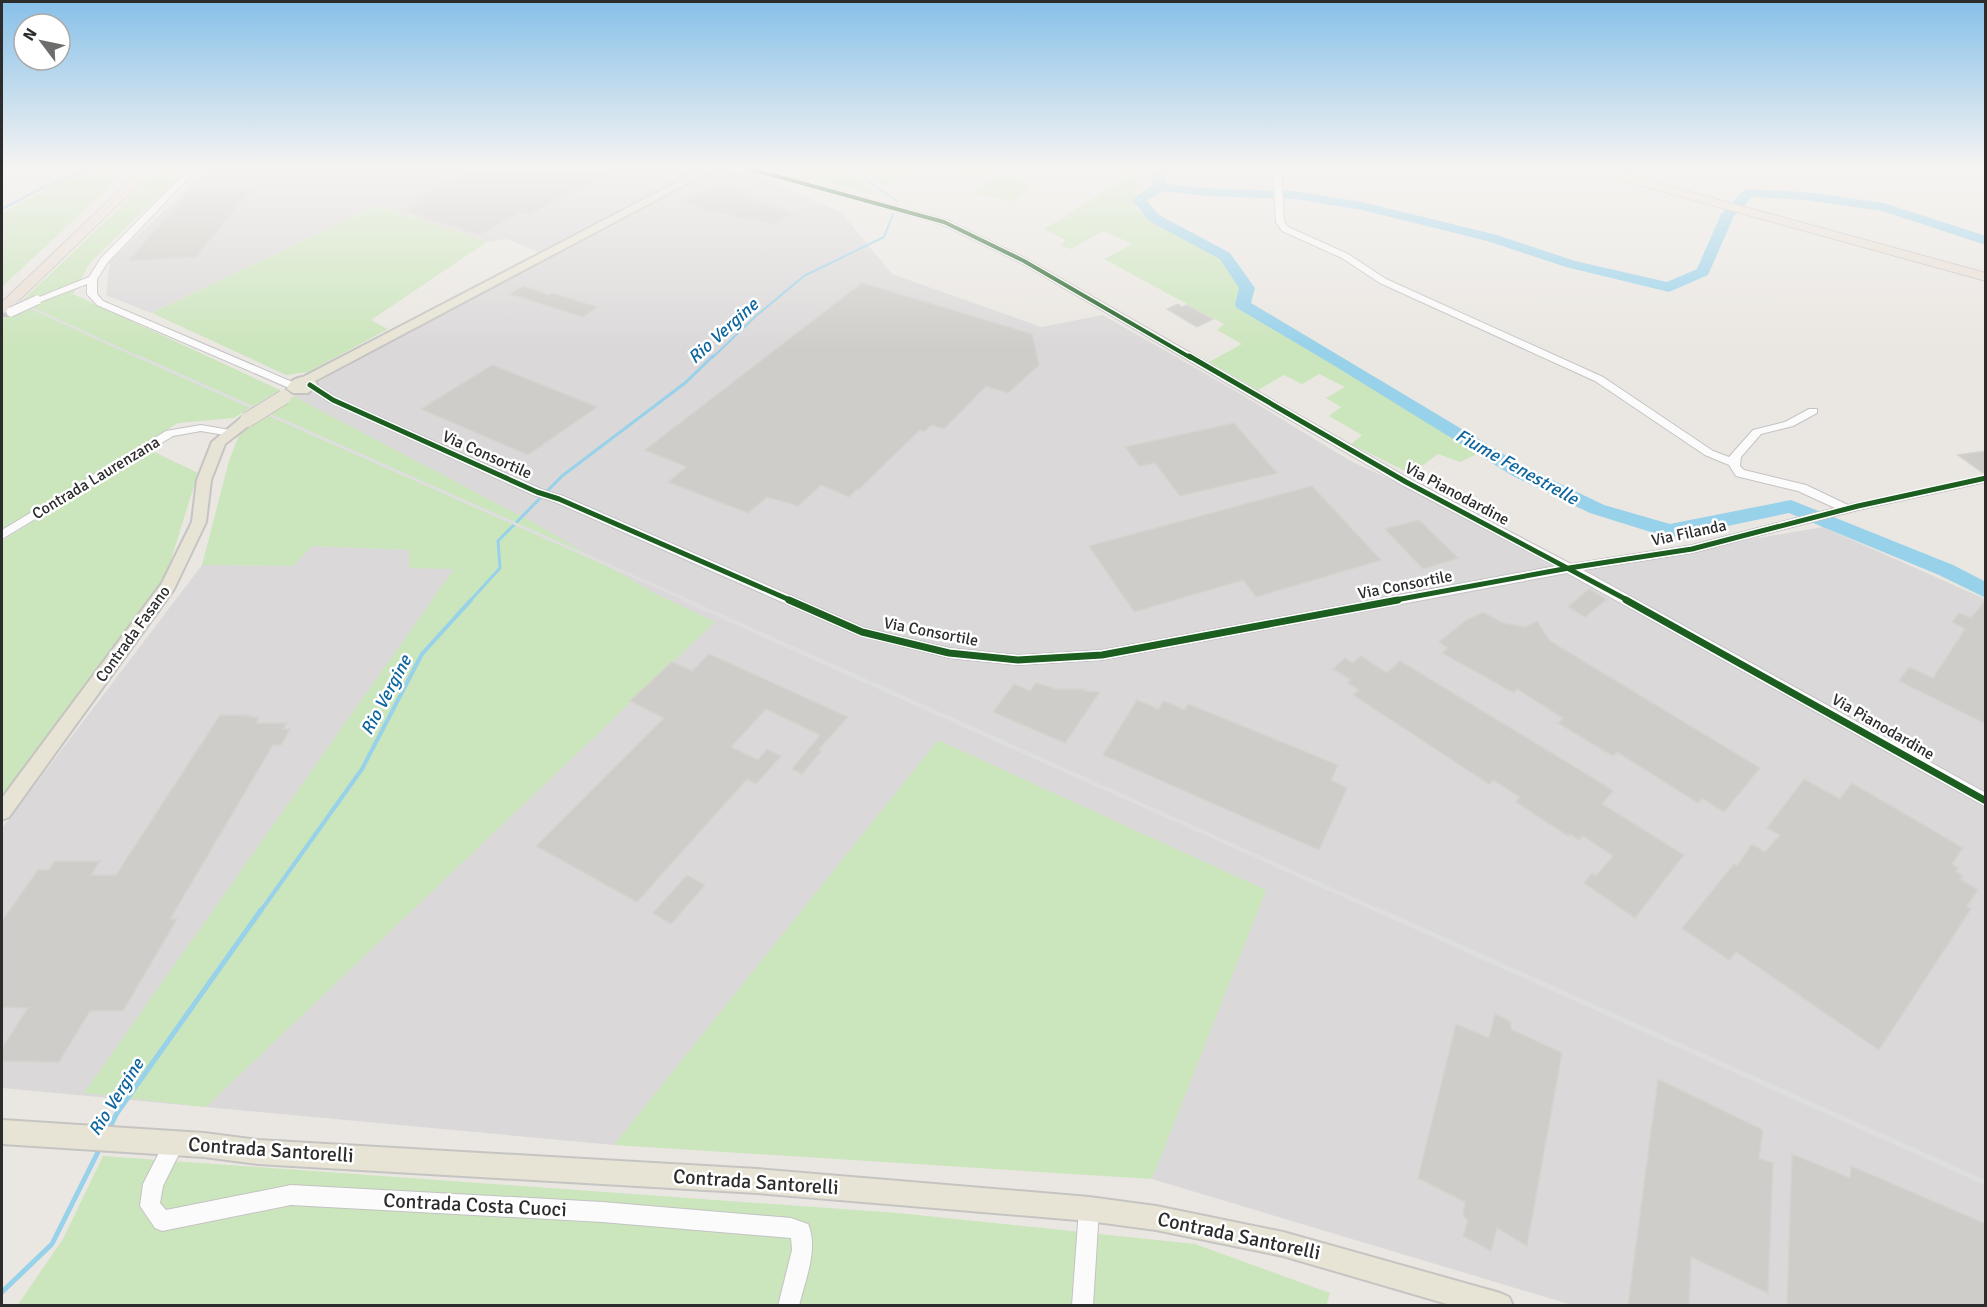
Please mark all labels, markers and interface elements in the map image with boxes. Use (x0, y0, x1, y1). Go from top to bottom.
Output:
north arrow (12, 12, 72, 72)
text: N (19, 25, 42, 45)
water label: Rio Vergine (683, 293, 763, 368)
water label: Fiume Fenestrelle (1452, 424, 1583, 510)
street label: Via Consortile (439, 426, 535, 484)
street label: Contrada Laurenzana (28, 432, 164, 524)
street label: Via Pianodardine (1401, 458, 1513, 530)
street label: Via Filanda (1650, 515, 1728, 551)
street label: Via Consortile (1356, 566, 1454, 604)
street label: Contrada Fasano (91, 582, 175, 686)
street label: Via Consortile (882, 613, 980, 651)
water label: Rio Vergine (356, 651, 417, 739)
street label: Via Pianodardine (1828, 689, 1938, 765)
water label: Rio Vergine (84, 1053, 149, 1140)
street label: Contrada Santorelli (187, 1132, 355, 1168)
street label: Contrada Santorelli (672, 1164, 840, 1200)
street label: Contrada Costa Cuoci (383, 1188, 567, 1222)
street label: Contrada Santorelli (1155, 1207, 1323, 1265)

